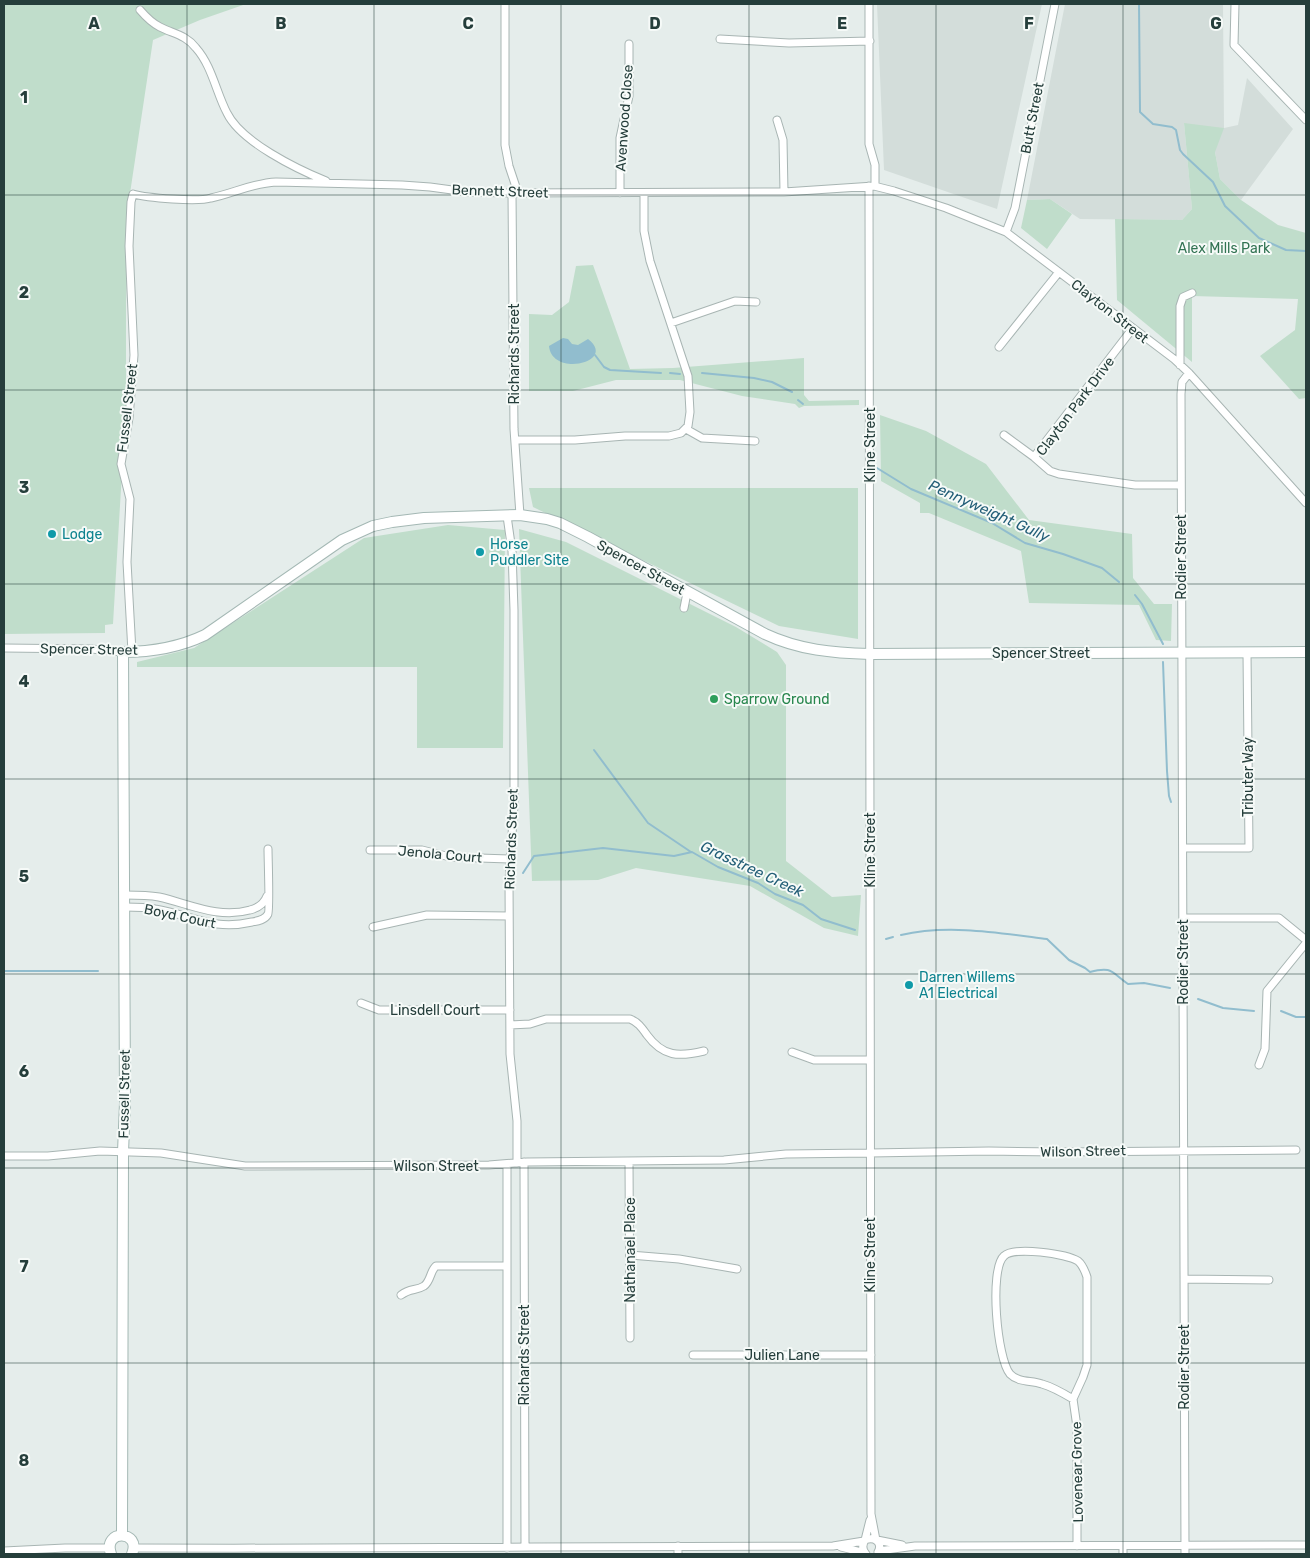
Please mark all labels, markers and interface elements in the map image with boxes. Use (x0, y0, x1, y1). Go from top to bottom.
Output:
text: A (88, 14, 100, 33)
text: B (275, 14, 287, 33)
text: C (462, 14, 474, 33)
text: D (649, 14, 661, 33)
text: E (837, 14, 847, 33)
text: F (1024, 14, 1034, 33)
text: G (1210, 14, 1222, 33)
street label: Avenwood Close (612, 64, 637, 172)
street label: Butt Street (1017, 80, 1048, 155)
text: 1 (20, 88, 28, 107)
street label: Bennett Street (451, 181, 549, 202)
park label: Alex Mills Park (1178, 240, 1271, 257)
street label: Clayton Street (1067, 276, 1152, 347)
text: 2 (19, 283, 29, 302)
street label: Richards Street (506, 303, 523, 405)
street label: Clayton Park Drive (1033, 353, 1118, 459)
street label: Fussell Street (114, 362, 141, 453)
street label: Kline Street (862, 407, 879, 483)
water label: Pennyweight Gully (926, 476, 1053, 546)
text: 3 (19, 478, 29, 497)
street label: Rodier Street (1173, 514, 1190, 600)
place label: Lodge (62, 526, 102, 543)
marker: Lodge (46, 528, 58, 540)
place label: Horse Puddler Site (490, 536, 569, 569)
street label: Spencer Street (594, 536, 688, 599)
marker: Horse Puddler Site (474, 546, 486, 558)
street label: Spencer Street (40, 640, 139, 659)
street label: Spencer Street (992, 645, 1090, 662)
text: 4 (19, 672, 30, 691)
place label: Sparrow Ground (724, 691, 829, 708)
marker: Sparrow Ground (708, 693, 720, 705)
street label: Tributer Way (1240, 737, 1257, 817)
street label: Richards Street (501, 788, 522, 890)
street label: Kline Street (862, 812, 879, 888)
water label: Grasstree Creek (697, 837, 807, 901)
street label: Jenola Court (397, 842, 483, 867)
text: 5 (19, 867, 29, 886)
street label: Boyd Court (142, 901, 218, 932)
street label: Rodier Street (1175, 919, 1192, 1005)
place label: Darren Willems A1 Electrical (919, 969, 1015, 1002)
marker: Darren Willems A1 Electrical (903, 979, 915, 991)
street label: Linsdell Court (390, 1002, 480, 1019)
street label: Fussell Street (115, 1049, 134, 1139)
text: 6 (19, 1062, 29, 1081)
street label: Wilson Street (1040, 1142, 1126, 1161)
street label: Wilson Street (393, 1158, 479, 1175)
street label: Nathanael Place (622, 1197, 639, 1303)
street label: Kline Street (862, 1217, 879, 1293)
text: 7 (19, 1257, 29, 1276)
street label: Richards Street (516, 1304, 533, 1406)
street label: Rodier Street (1176, 1324, 1193, 1410)
street label: Julien Lane (744, 1347, 820, 1364)
street label: Lovenear Grove (1068, 1421, 1087, 1523)
text: 8 (19, 1451, 30, 1470)

